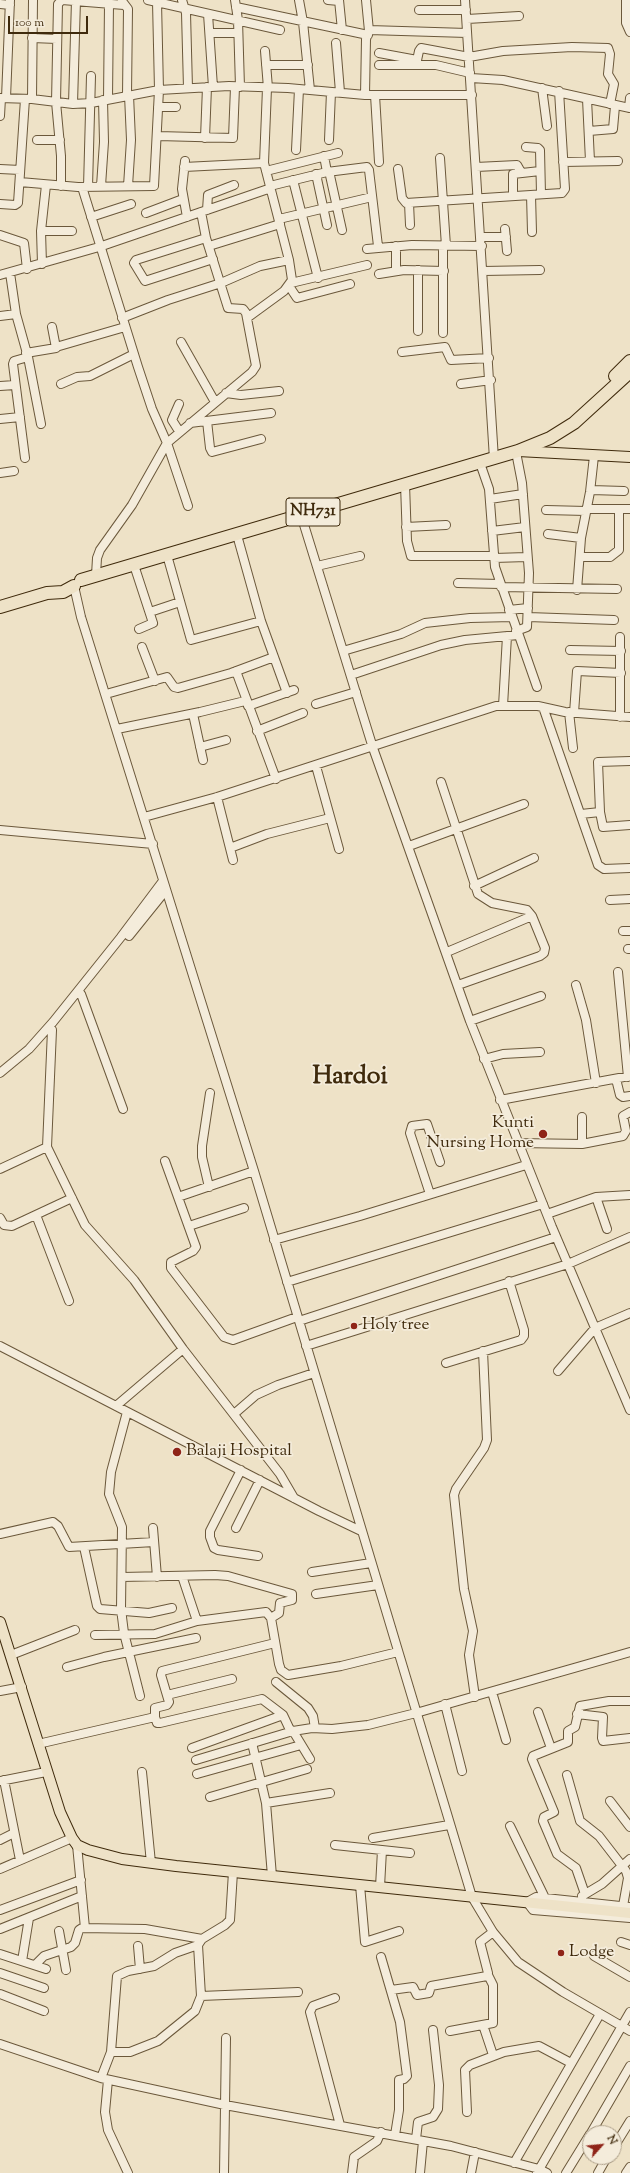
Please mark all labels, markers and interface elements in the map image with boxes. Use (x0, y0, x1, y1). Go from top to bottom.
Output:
scale bar (10, 8, 90, 34)
text: 100 m (15, 14, 44, 32)
road number: NH731 (286, 498, 340, 526)
district label: Hardoi (313, 1064, 387, 1094)
place label: Kunti Nursing Home (426, 1114, 534, 1154)
marker: Kunti Nursing Home (537, 1128, 549, 1140)
place label: Holy tree (362, 1316, 429, 1336)
marker: Holy tree (349, 1321, 359, 1331)
place label: Balaji Hospital (186, 1442, 292, 1462)
marker: Balaji Hospital (171, 1446, 183, 1458)
place label: Lodge (569, 1943, 614, 1963)
marker: Lodge (556, 1948, 566, 1958)
north arrow (582, 2125, 622, 2165)
text: N (603, 2132, 621, 2148)

